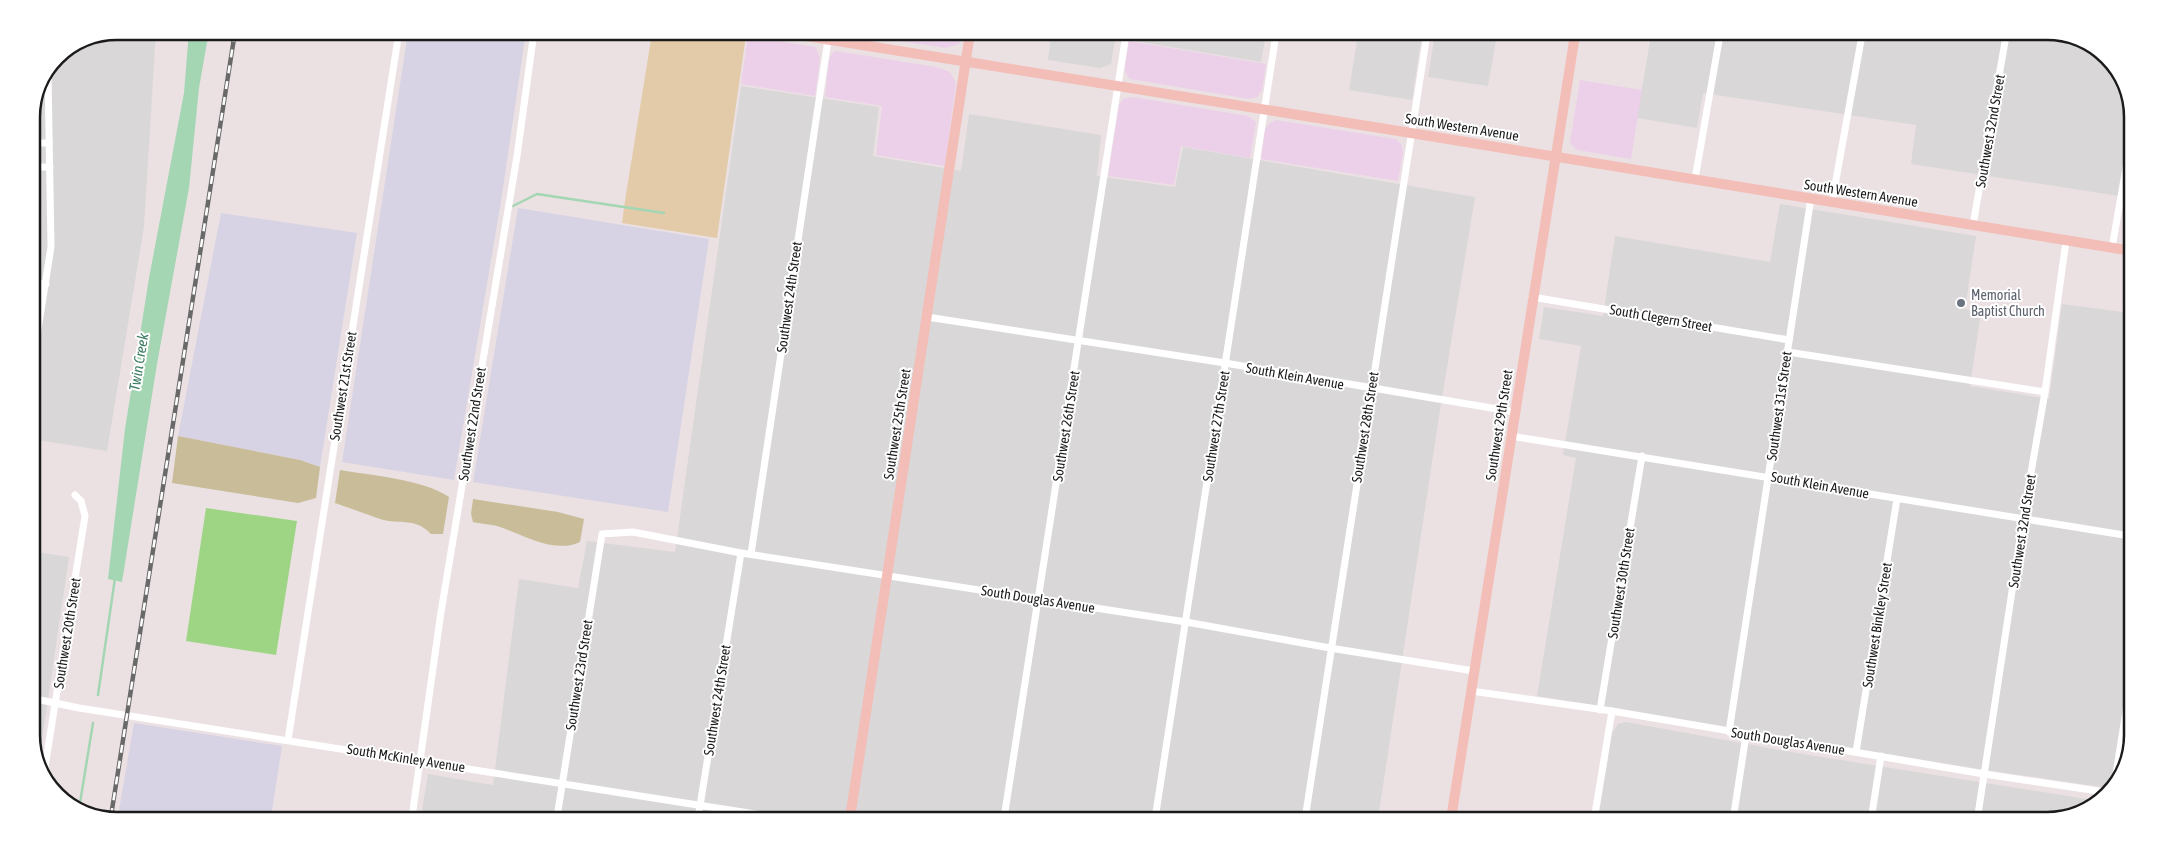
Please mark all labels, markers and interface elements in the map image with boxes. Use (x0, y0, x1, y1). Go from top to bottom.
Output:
street label: Southwest 32nd Street (1972, 73, 2008, 189)
street label: South Western Avenue (1404, 110, 1520, 144)
street label: South Western Avenue (1803, 176, 1919, 210)
street label: Southwest 24th Street (773, 240, 805, 354)
place label: Memorial Baptist Church (1971, 287, 2045, 319)
marker: Memorial Baptist Church (1955, 297, 1967, 309)
street label: South Clegern Street (1608, 301, 1714, 335)
street label: Southwest 21st Street (326, 330, 360, 442)
water label: Twin Creek (126, 331, 152, 392)
street label: Southwest 31st Street (1763, 350, 1795, 462)
street label: South Klein Avenue (1245, 359, 1345, 393)
street label: Southwest 22nd Street (455, 366, 489, 482)
street label: Southwest 25th Street (880, 367, 914, 481)
street label: Southwest 29th Street (1482, 368, 1516, 482)
street label: Southwest 26th Street (1049, 369, 1083, 483)
street label: Southwest 27th Street (1199, 369, 1233, 483)
street label: Southwest 28th Street (1348, 370, 1382, 484)
street label: South Klein Avenue (1770, 468, 1870, 502)
street label: Southwest 32nd Street (2005, 473, 2039, 589)
street label: Southwest 30th Street (1604, 526, 1638, 640)
street label: Southwest Binkley Street (1859, 561, 1895, 689)
street label: Southwest 20th Street (50, 576, 84, 690)
street label: South Douglas Avenue (980, 582, 1096, 616)
street label: Southwest 23rd Street (562, 618, 596, 732)
street label: Southwest 24th Street (700, 643, 734, 757)
street label: South Douglas Avenue (1730, 724, 1846, 758)
street label: South McKinley Avenue (346, 741, 466, 775)

